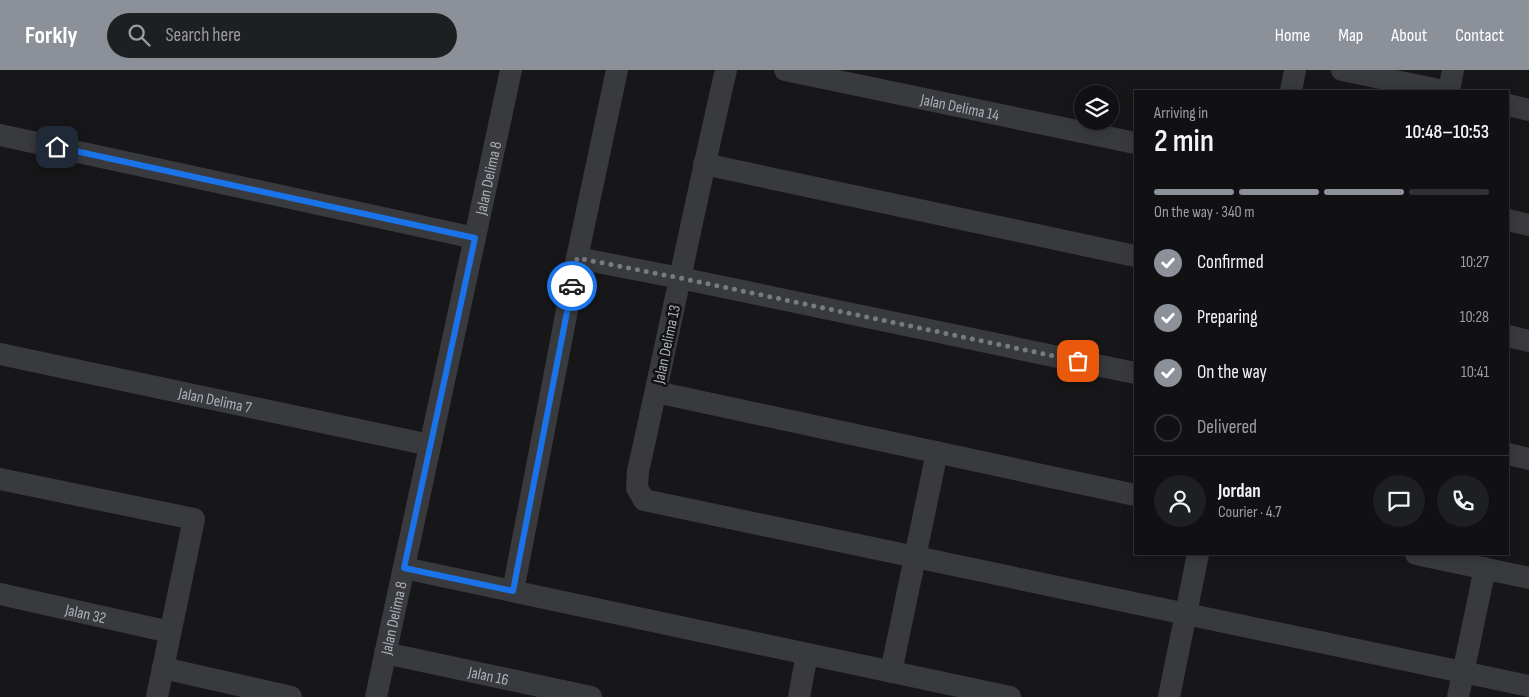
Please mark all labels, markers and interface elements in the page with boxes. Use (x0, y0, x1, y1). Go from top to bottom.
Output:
search box (107, 13, 457, 58)
text: Forkly (25, 21, 77, 50)
icon: search (125, 21, 153, 49)
text: Search here (165, 24, 241, 47)
text: Home (1275, 25, 1310, 46)
text: Map (1338, 25, 1363, 46)
text: About (1391, 25, 1427, 46)
text: Contact (1455, 25, 1504, 46)
map controls (1074, 85, 1119, 130)
button: layers (1074, 85, 1119, 130)
street label: Jalan Delima 14 (918, 90, 1001, 126)
text: Arriving in (1154, 104, 1208, 123)
text: 10:48–10:53 (1405, 121, 1489, 144)
text: 2 min (1154, 122, 1214, 161)
pin (36, 126, 78, 168)
icon: home (43, 133, 71, 161)
street label: Jalan Delima 8 (472, 140, 506, 218)
text: On the way · 340 m (1154, 203, 1255, 222)
icon: check (1154, 249, 1182, 277)
text: Confirmed (1197, 251, 1264, 274)
text: 10:27 (1460, 253, 1489, 272)
courier (547, 261, 597, 311)
icon: car (558, 272, 586, 300)
street label: Jalan Delima 13 (650, 303, 685, 386)
icon: check (1154, 304, 1182, 332)
text: Preparing (1197, 306, 1258, 329)
text: 10:28 (1460, 308, 1489, 327)
pin (1057, 340, 1099, 382)
icon: bag (1064, 347, 1092, 375)
icon: check (1154, 359, 1182, 387)
text: On the way (1197, 361, 1267, 384)
text: 10:41 (1461, 363, 1489, 382)
street label: Jalan Delima 7 (176, 384, 254, 418)
text: Delivered (1197, 416, 1257, 439)
button: person (1154, 475, 1206, 527)
button: chat (1373, 475, 1425, 527)
button: phone (1437, 475, 1489, 527)
text: Jordan (1218, 480, 1261, 503)
text: Courier · 4.7 (1218, 503, 1281, 522)
street label: Jalan Delima 8 (377, 580, 412, 658)
street label: Jalan 32 (62, 601, 108, 628)
street label: Jalan 16 (466, 663, 510, 690)

